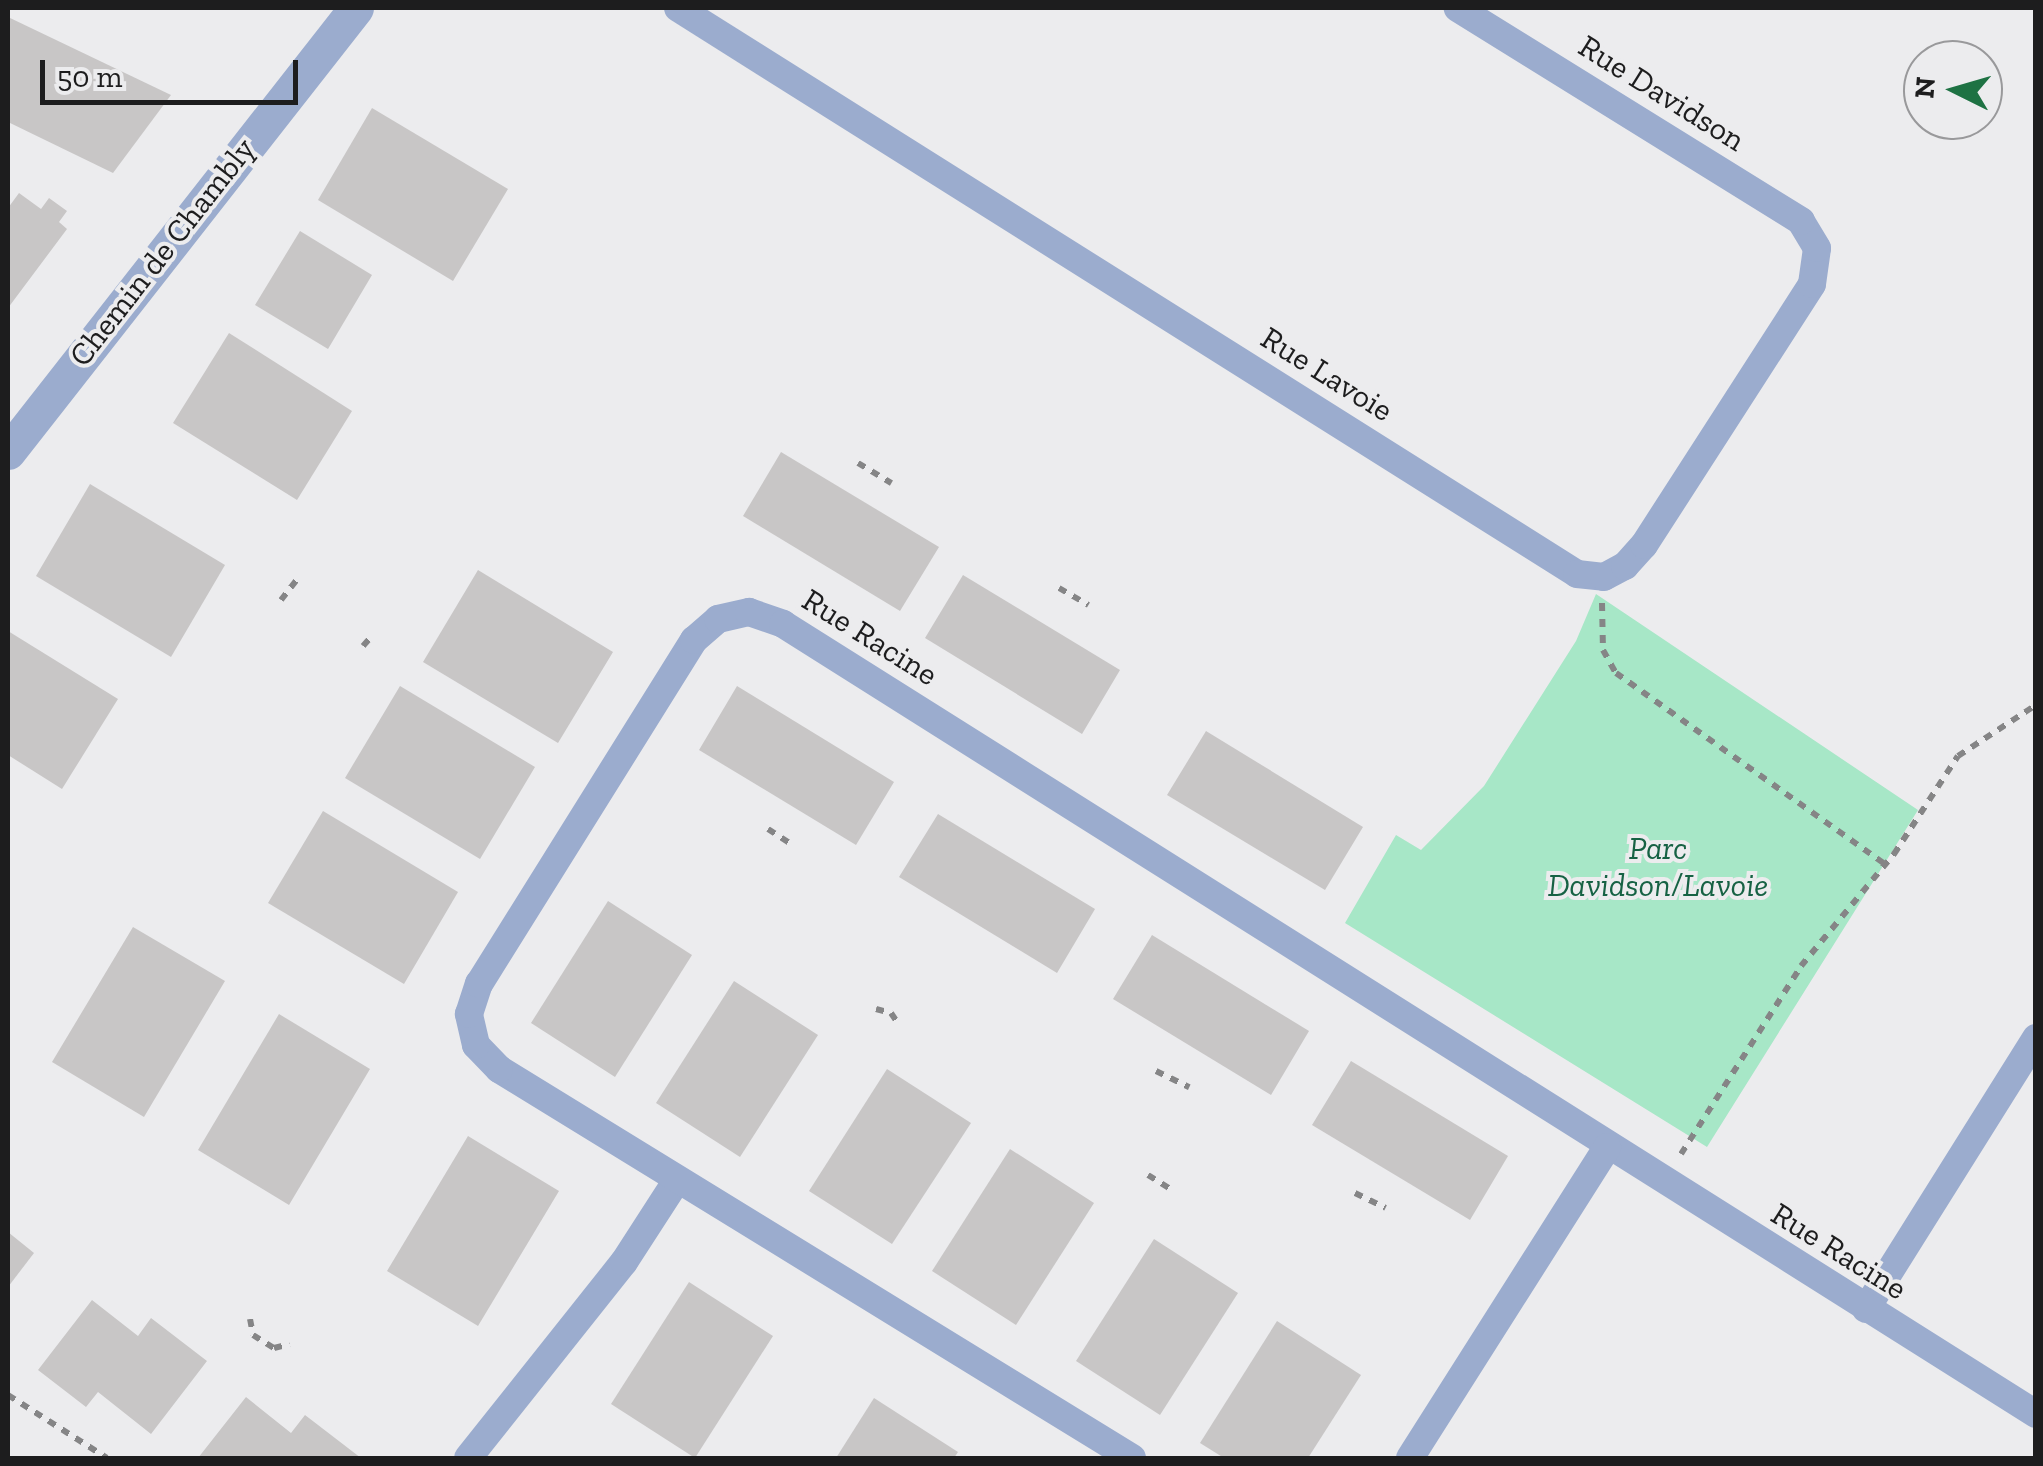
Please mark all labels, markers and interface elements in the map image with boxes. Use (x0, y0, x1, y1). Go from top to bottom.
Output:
street label: Rue Davidson (1572, 27, 1752, 159)
scale bar (45, 40, 302, 102)
north arrow (1903, 40, 2003, 140)
text: 50 m (57, 59, 122, 95)
text: N (1907, 75, 1942, 100)
street label: Chemin de Chambly (61, 130, 263, 374)
street label: Rue Lavoie (1254, 318, 1400, 430)
street label: Rue Racine (795, 580, 945, 694)
park label: Parc Davidson/Lavoie (1548, 830, 1768, 905)
street label: Rue Racine (1764, 1194, 1914, 1308)

